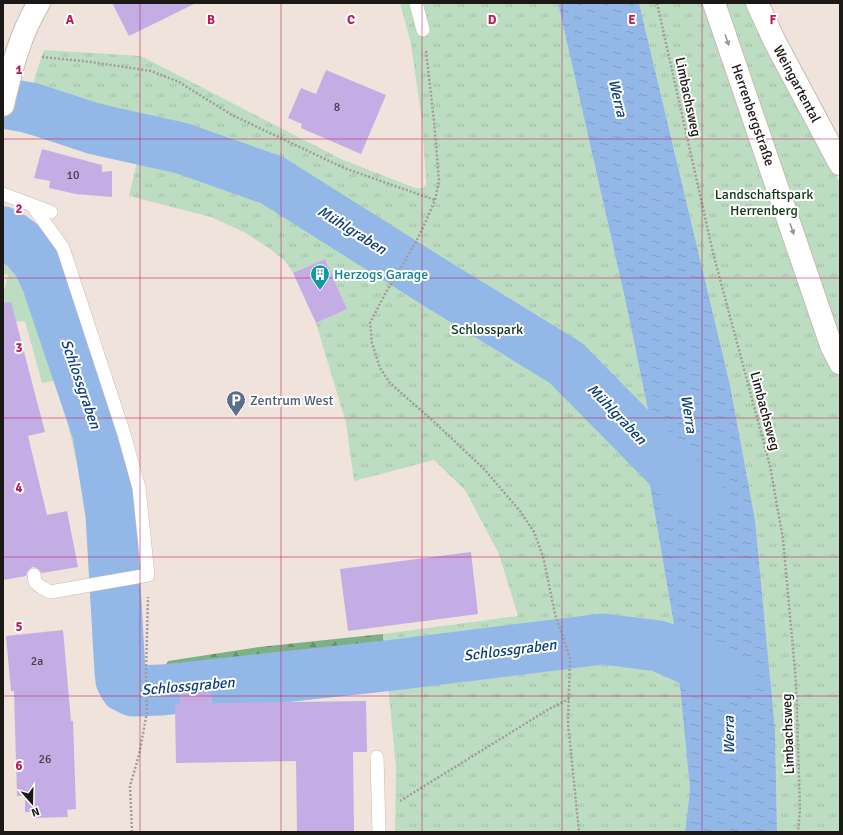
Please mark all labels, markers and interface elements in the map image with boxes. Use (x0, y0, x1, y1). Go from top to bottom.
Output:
text: A (66, 12, 75, 28)
text: B (207, 12, 215, 28)
text: C (347, 12, 355, 28)
text: D (488, 12, 497, 28)
text: E (628, 12, 636, 28)
text: F (770, 12, 777, 28)
one-way arrow (724, 34, 730, 46)
street label: Weingartental (769, 42, 825, 126)
street label: Limbachsweg (671, 56, 705, 138)
text: 1 (15, 62, 23, 78)
street label: Herrenbergstraße (728, 62, 778, 168)
water label: Werra (605, 77, 631, 119)
house number: 8 (334, 100, 340, 115)
house number: 10 (67, 168, 79, 183)
park label: Landschaftspark Herrenberg (715, 186, 813, 219)
text: 2 (15, 201, 23, 217)
water label: Mühlgraben (314, 202, 390, 259)
one-way arrow (789, 223, 795, 235)
building icon: Herzogs Garage (309, 263, 331, 291)
place label: Herzogs Garage (334, 266, 428, 283)
park label: Schlosspark (451, 321, 523, 338)
water label: Schlossgraben (57, 337, 105, 432)
text: 3 (15, 340, 23, 356)
street label: Limbachsweg (746, 370, 784, 452)
water label: Mühlgraben (584, 380, 651, 449)
parking icon: Zentrum West (225, 389, 247, 417)
place label: Zentrum West (250, 392, 334, 409)
water label: Werra (677, 394, 701, 435)
text: 4 (15, 480, 23, 496)
text: 5 (15, 619, 23, 635)
water label: Schlossgraben (463, 635, 558, 665)
house number: 2a (31, 654, 43, 669)
water label: Schlossgraben (141, 673, 236, 699)
street label: Limbachsweg (778, 693, 798, 775)
water label: Werra (720, 715, 738, 754)
house number: 26 (39, 752, 51, 767)
text: 6 (15, 758, 23, 774)
north arrow (12, 783, 52, 823)
text: N (29, 805, 41, 819)

